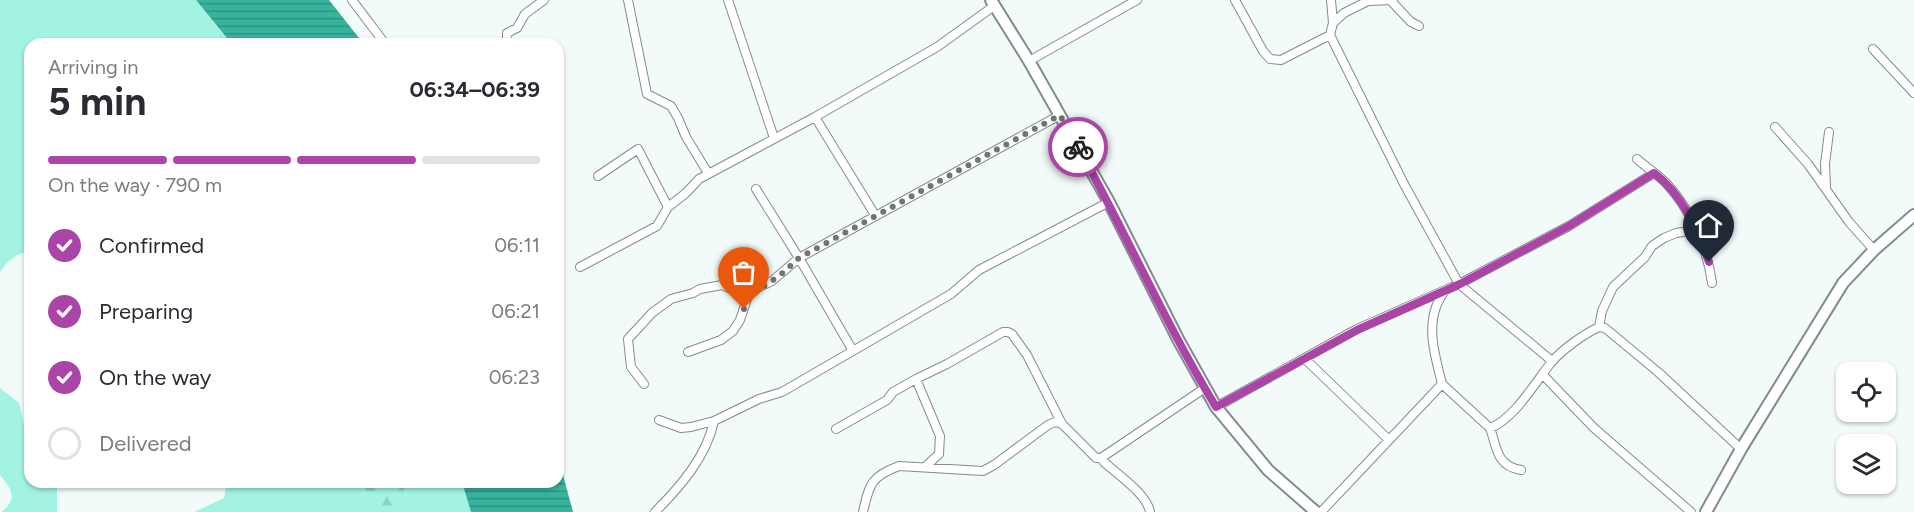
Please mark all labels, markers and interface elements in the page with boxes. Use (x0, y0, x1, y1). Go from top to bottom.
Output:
text: Arriving in (48, 55, 138, 79)
text: 06:34–06:39 (409, 76, 540, 103)
text: 5 min (48, 78, 146, 125)
courier (1048, 117, 1108, 177)
icon: bike (1062, 131, 1095, 164)
text: On the way · 790 m (48, 173, 222, 197)
pin (1683, 200, 1734, 262)
icon: home (1692, 209, 1725, 242)
icon: check (48, 229, 81, 262)
text: Confirmed (99, 232, 204, 259)
text: 06:11 (494, 233, 540, 257)
pin (718, 247, 769, 309)
icon: bag (727, 256, 760, 289)
icon: check (48, 295, 81, 328)
text: Preparing (99, 298, 193, 325)
text: 06:21 (491, 299, 540, 323)
icon: check (48, 361, 81, 394)
map controls (1836, 362, 1896, 494)
button: locate (1836, 362, 1896, 422)
text: On the way (99, 364, 211, 391)
text: 06:23 (489, 365, 540, 389)
text: Delivered (99, 430, 192, 457)
button: layers (1836, 434, 1896, 494)

